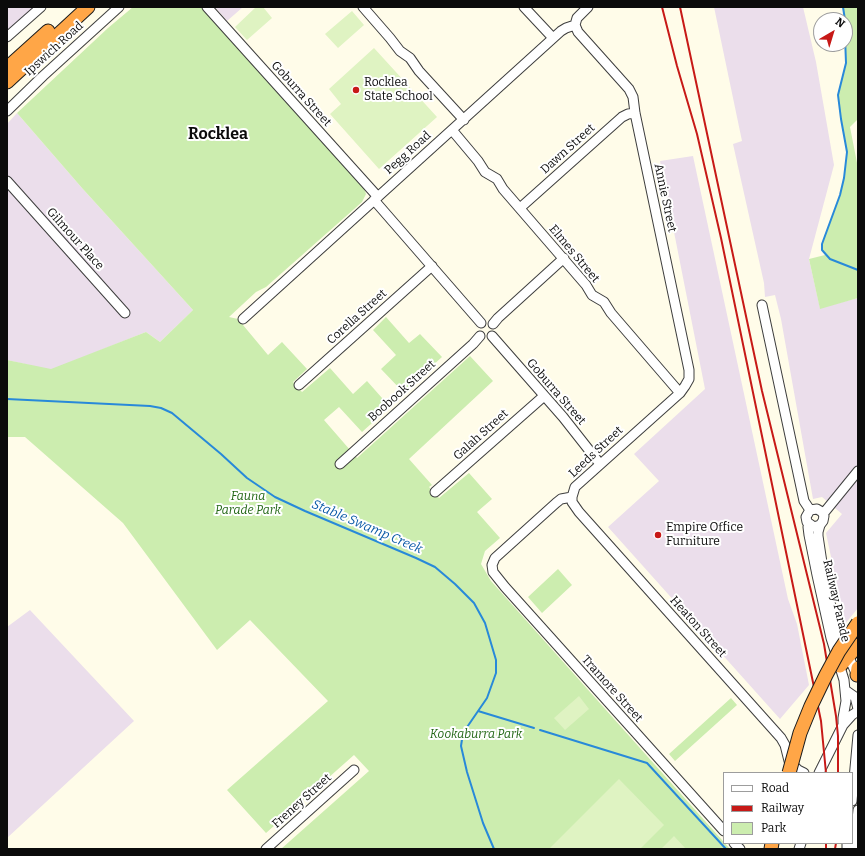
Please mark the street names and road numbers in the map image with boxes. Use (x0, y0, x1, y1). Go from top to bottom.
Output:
street label: Ipswich Road (22, 19, 86, 79)
street label: Goburra Street (268, 58, 334, 130)
street label: Dawn Street (538, 121, 598, 177)
street label: Pegg Road (382, 128, 434, 178)
street label: Annie Street (651, 162, 679, 234)
street label: Gilmour Place (43, 205, 107, 273)
street label: Elmes Street (546, 222, 602, 286)
street label: Corella Street (324, 286, 390, 348)
street label: Goburra Street (523, 356, 589, 428)
street label: Boobook Street (366, 357, 438, 425)
street label: Galah Street (451, 407, 511, 463)
street label: Leeds Street (566, 423, 626, 481)
street label: Railway Parade (820, 558, 852, 644)
street label: Heaton Street (667, 593, 729, 661)
street label: Tramore Street (578, 653, 646, 725)
street label: Freney Street (269, 771, 335, 831)

